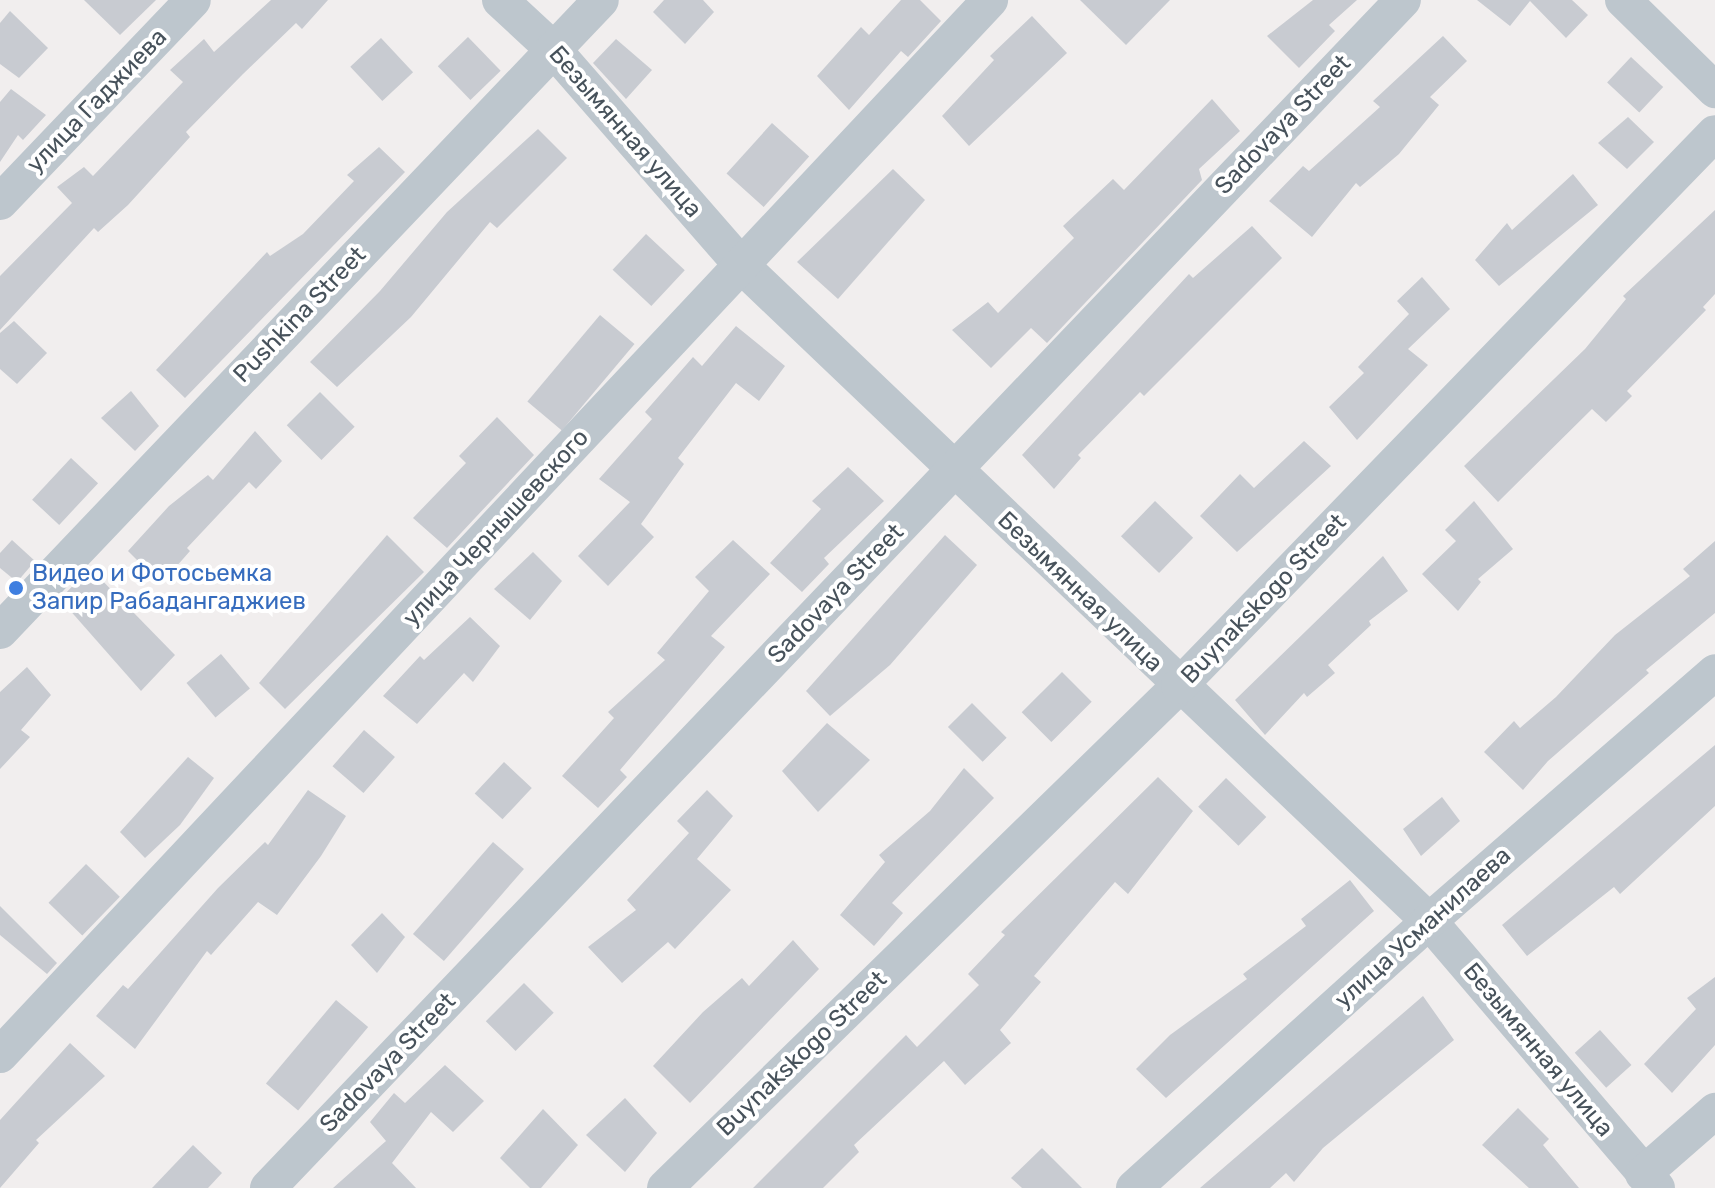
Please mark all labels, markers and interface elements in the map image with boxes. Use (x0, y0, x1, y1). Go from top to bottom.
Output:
street label: улица Гаджиева (21, 23, 173, 179)
street label: Безымянная улица (543, 40, 707, 224)
street label: Sadovaya Street (1209, 49, 1357, 201)
street label: Pushkina Street (228, 241, 372, 389)
street label: улица Чернышевского (397, 424, 595, 632)
street label: Безымянная улица (992, 506, 1168, 678)
street label: Buynakskogo Street (1176, 508, 1352, 690)
street label: Sadovaya Street (762, 518, 910, 670)
place label: Видео и Фотосьемка Запир Рабадангаджиев (32, 560, 306, 616)
marker: Видео и Фотосьемка Запир Рабадангаджиев (7, 579, 25, 597)
street label: улица Усманилаева (1329, 841, 1517, 1015)
street label: Безымянная улица (1457, 957, 1619, 1143)
street label: Buynakskogo Street (711, 966, 893, 1142)
street label: Sadovaya Street (314, 987, 462, 1139)

